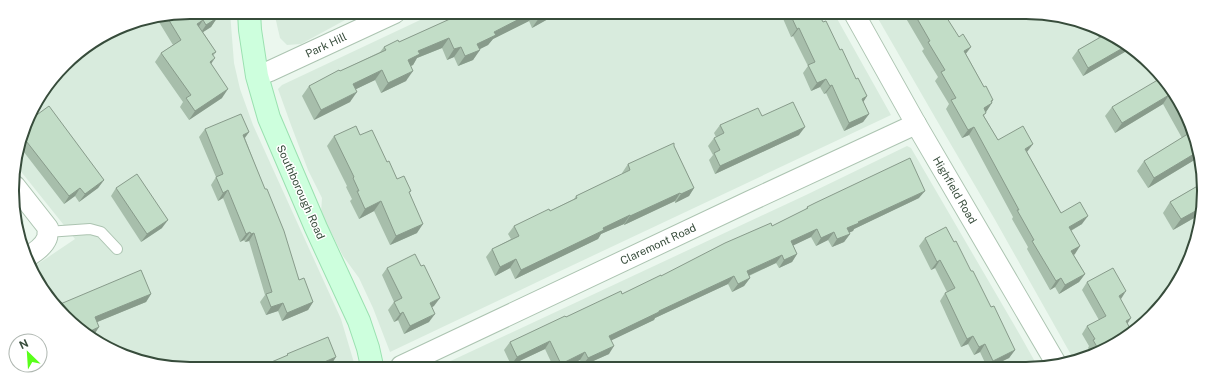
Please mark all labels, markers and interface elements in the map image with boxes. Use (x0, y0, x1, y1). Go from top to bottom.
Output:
street label: Park Hill (304, 30, 348, 60)
street label: Southborough Road (275, 143, 327, 241)
street label: Highfield Road (931, 154, 979, 226)
street label: Claremont Road (618, 221, 698, 267)
north arrow (8, 333, 48, 373)
text: N (17, 337, 30, 351)

